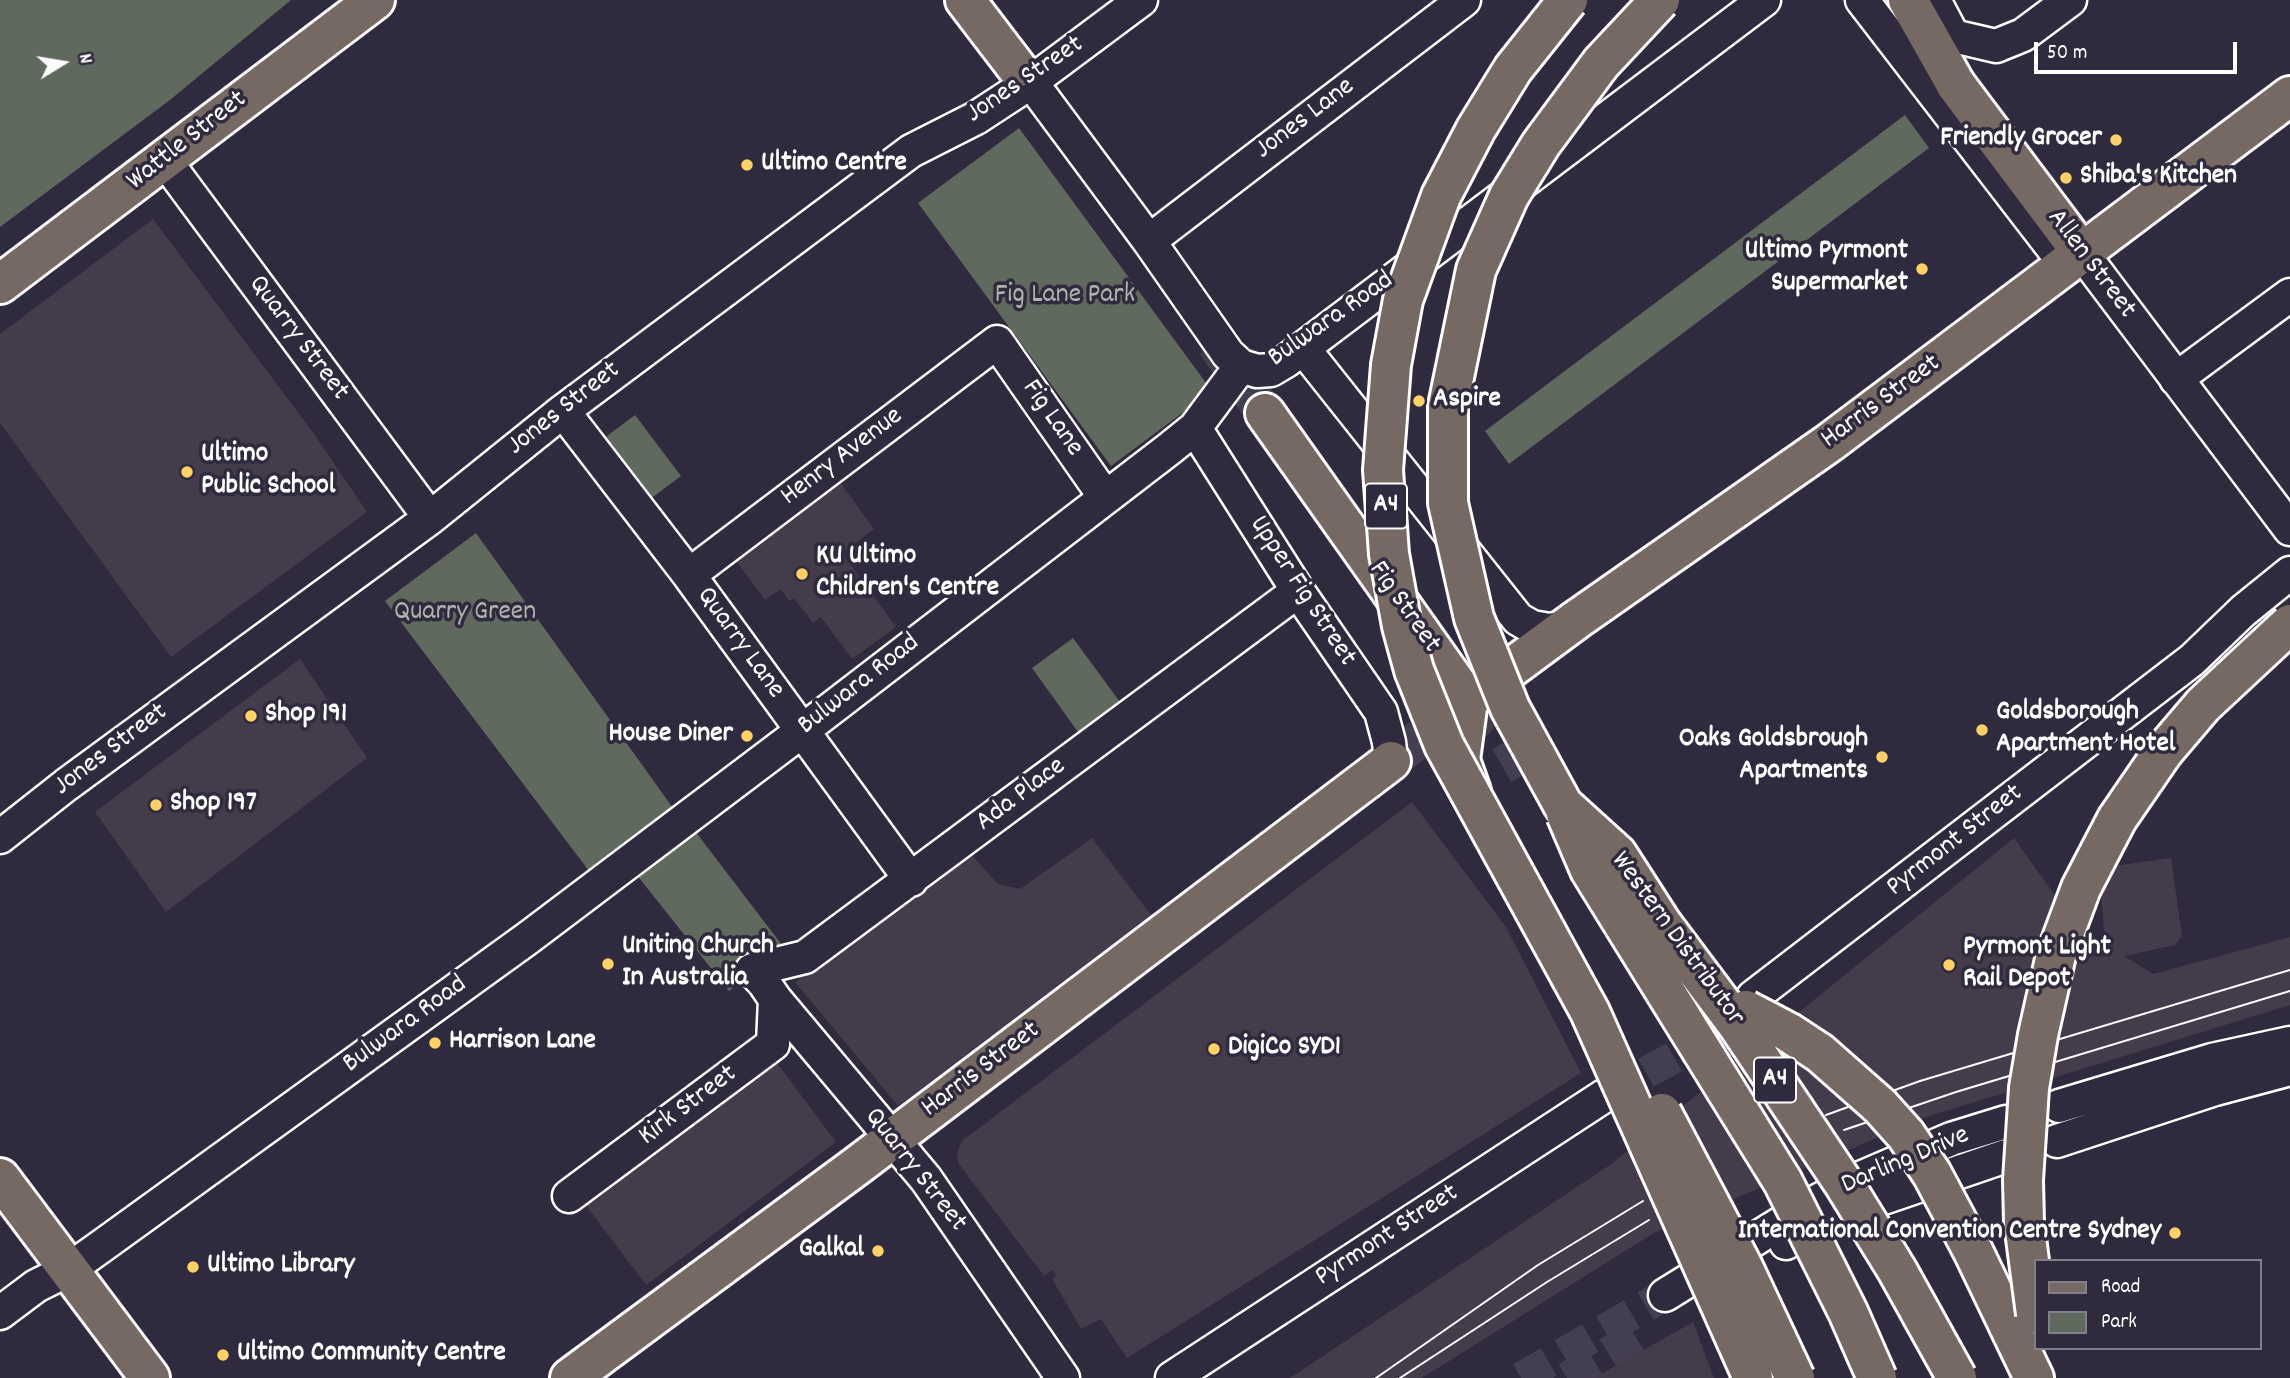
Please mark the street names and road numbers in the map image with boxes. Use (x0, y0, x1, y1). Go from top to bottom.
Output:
street label: Jones Street (961, 30, 1091, 132)
street label: Jones Lane (1250, 72, 1362, 168)
street label: Wattle Street (121, 85, 255, 199)
street label: Allen Street (2038, 204, 2142, 326)
street label: Bulwara Road (1263, 266, 1401, 376)
street label: Quarry Street (239, 270, 355, 408)
street label: Harris Street (1816, 348, 1948, 458)
street label: Jones Street (502, 355, 628, 465)
street label: Fig Lane (1013, 374, 1089, 464)
street label: Henry Avenue (775, 401, 911, 515)
road number: A4 (1365, 484, 1407, 528)
street label: Upper Fig Street (1240, 510, 1362, 674)
street label: Fig Street (1359, 556, 1447, 660)
street label: Quarry Lane (687, 582, 791, 706)
street label: Bulwara Road (792, 628, 928, 744)
street label: Jones Street (48, 697, 176, 805)
street label: Ada Place (970, 751, 1074, 841)
street label: Pyrmont Street (1881, 778, 2031, 906)
street label: Western Distributor (1602, 846, 1750, 1034)
street label: Bulwara Road (337, 970, 475, 1082)
street label: Harris Street (916, 1016, 1048, 1126)
road number: A4 (1754, 1058, 1796, 1102)
street label: Kirk Street (633, 1059, 745, 1155)
street label: Quarry Street (855, 1102, 973, 1240)
street label: Darling Drive (1837, 1120, 1975, 1204)
street label: Pyrmont Street (1310, 1178, 1466, 1296)

